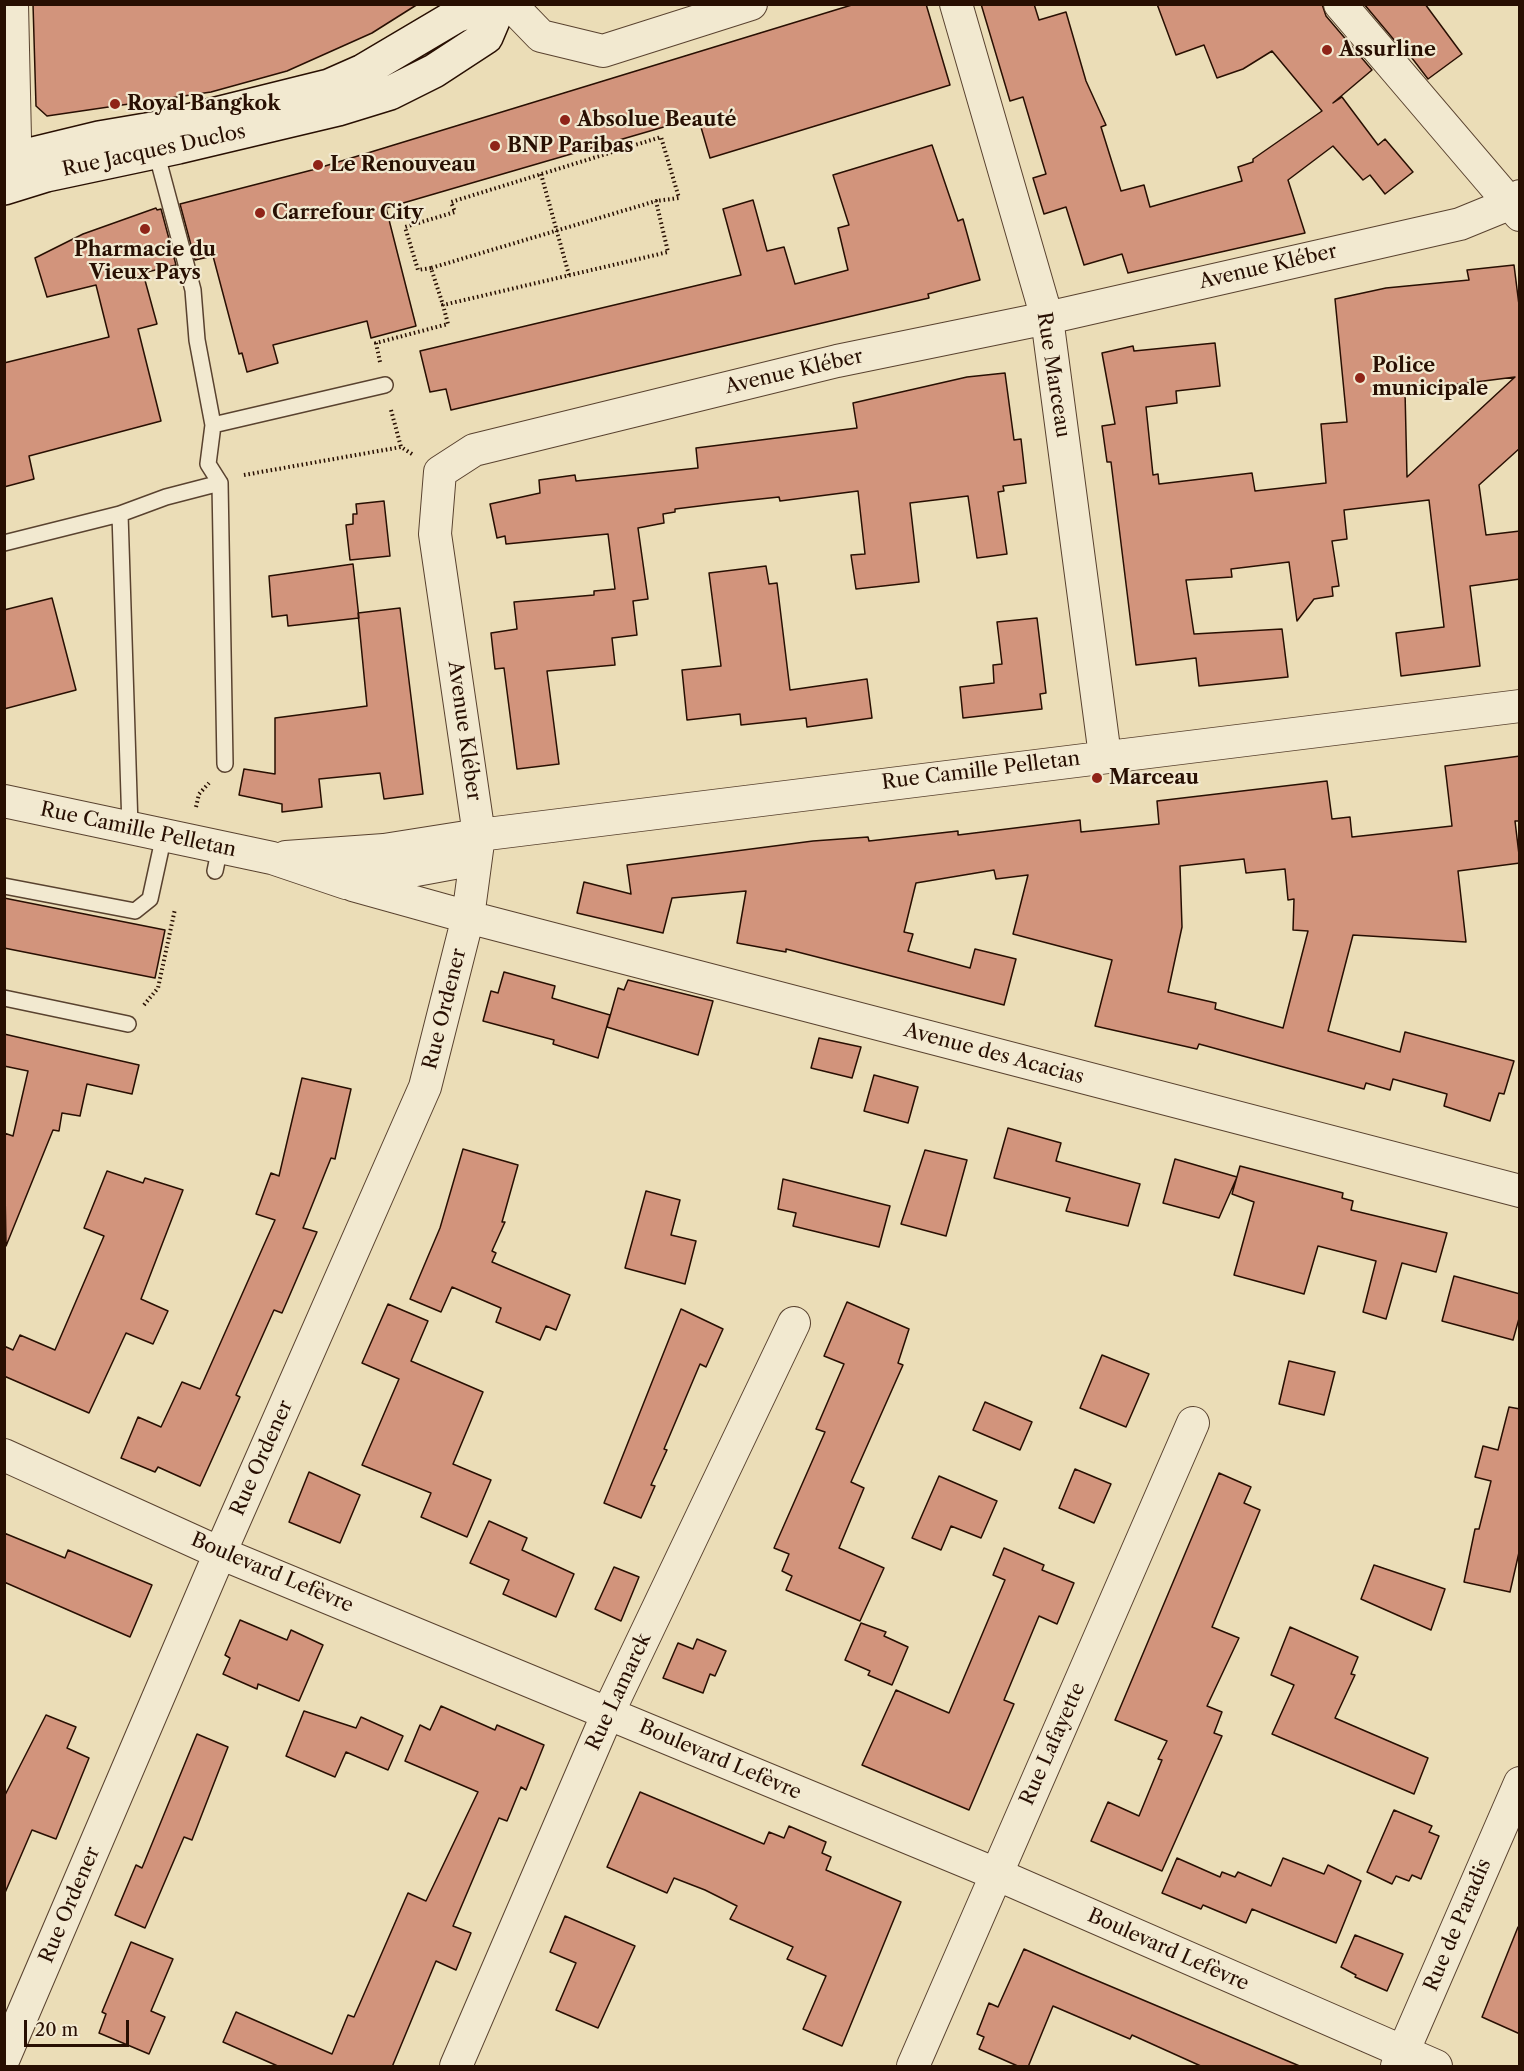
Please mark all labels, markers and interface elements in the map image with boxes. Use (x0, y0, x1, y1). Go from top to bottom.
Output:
place label: Assurline (1339, 38, 1436, 62)
marker: Assurline (1320, 43, 1334, 57)
place label: Royal Bangkok (127, 92, 280, 116)
marker: Royal Bangkok (108, 97, 122, 111)
place label: Absolue Beauté (577, 108, 736, 132)
marker: Absolue Beauté (558, 113, 572, 127)
street label: Rue Jacques Duclos (60, 120, 248, 182)
place label: BNP Paribas (507, 134, 634, 158)
marker: BNP Paribas (488, 139, 502, 153)
place label: Le Renouveau (330, 153, 476, 177)
marker: Le Renouveau (311, 158, 325, 172)
place label: Carrefour City (272, 201, 423, 225)
marker: Carrefour City (253, 206, 267, 220)
marker: Pharmacie du Vieux Pays (138, 222, 152, 236)
place label: Pharmacie du Vieux Pays (74, 238, 216, 285)
street label: Avenue Kléber (1197, 239, 1339, 295)
street label: Rue Marceau (1031, 311, 1075, 439)
street label: Avenue Kléber (723, 344, 865, 400)
place label: Police municipale (1372, 354, 1488, 401)
marker: Police municipale (1353, 371, 1367, 385)
street label: Avenue Kléber (442, 660, 486, 802)
street label: Rue Camille Pelletan (880, 747, 1082, 795)
place label: Marceau (1109, 766, 1199, 790)
marker: Marceau (1090, 771, 1104, 785)
street label: Rue Camille Pelletan (38, 798, 238, 862)
street label: Rue Ordener (418, 946, 472, 1072)
street label: Avenue des Acacias (901, 1018, 1087, 1090)
street label: Rue Ordener (226, 1397, 298, 1519)
street label: Boulevard Lefèvre (187, 1528, 357, 1618)
street label: Rue Lamarck (581, 1630, 657, 1754)
street label: Rue Lafayette (1015, 1679, 1091, 1809)
street label: Boulevard Lefèvre (635, 1715, 805, 1805)
street label: Rue Ordener (35, 1843, 105, 1967)
street label: Rue de Paradis (1419, 1855, 1497, 1995)
street label: Boulevard Lefèvre (1084, 1904, 1252, 1996)
scale bar (27, 2008, 132, 2046)
text: 20 m (35, 2019, 78, 2041)

